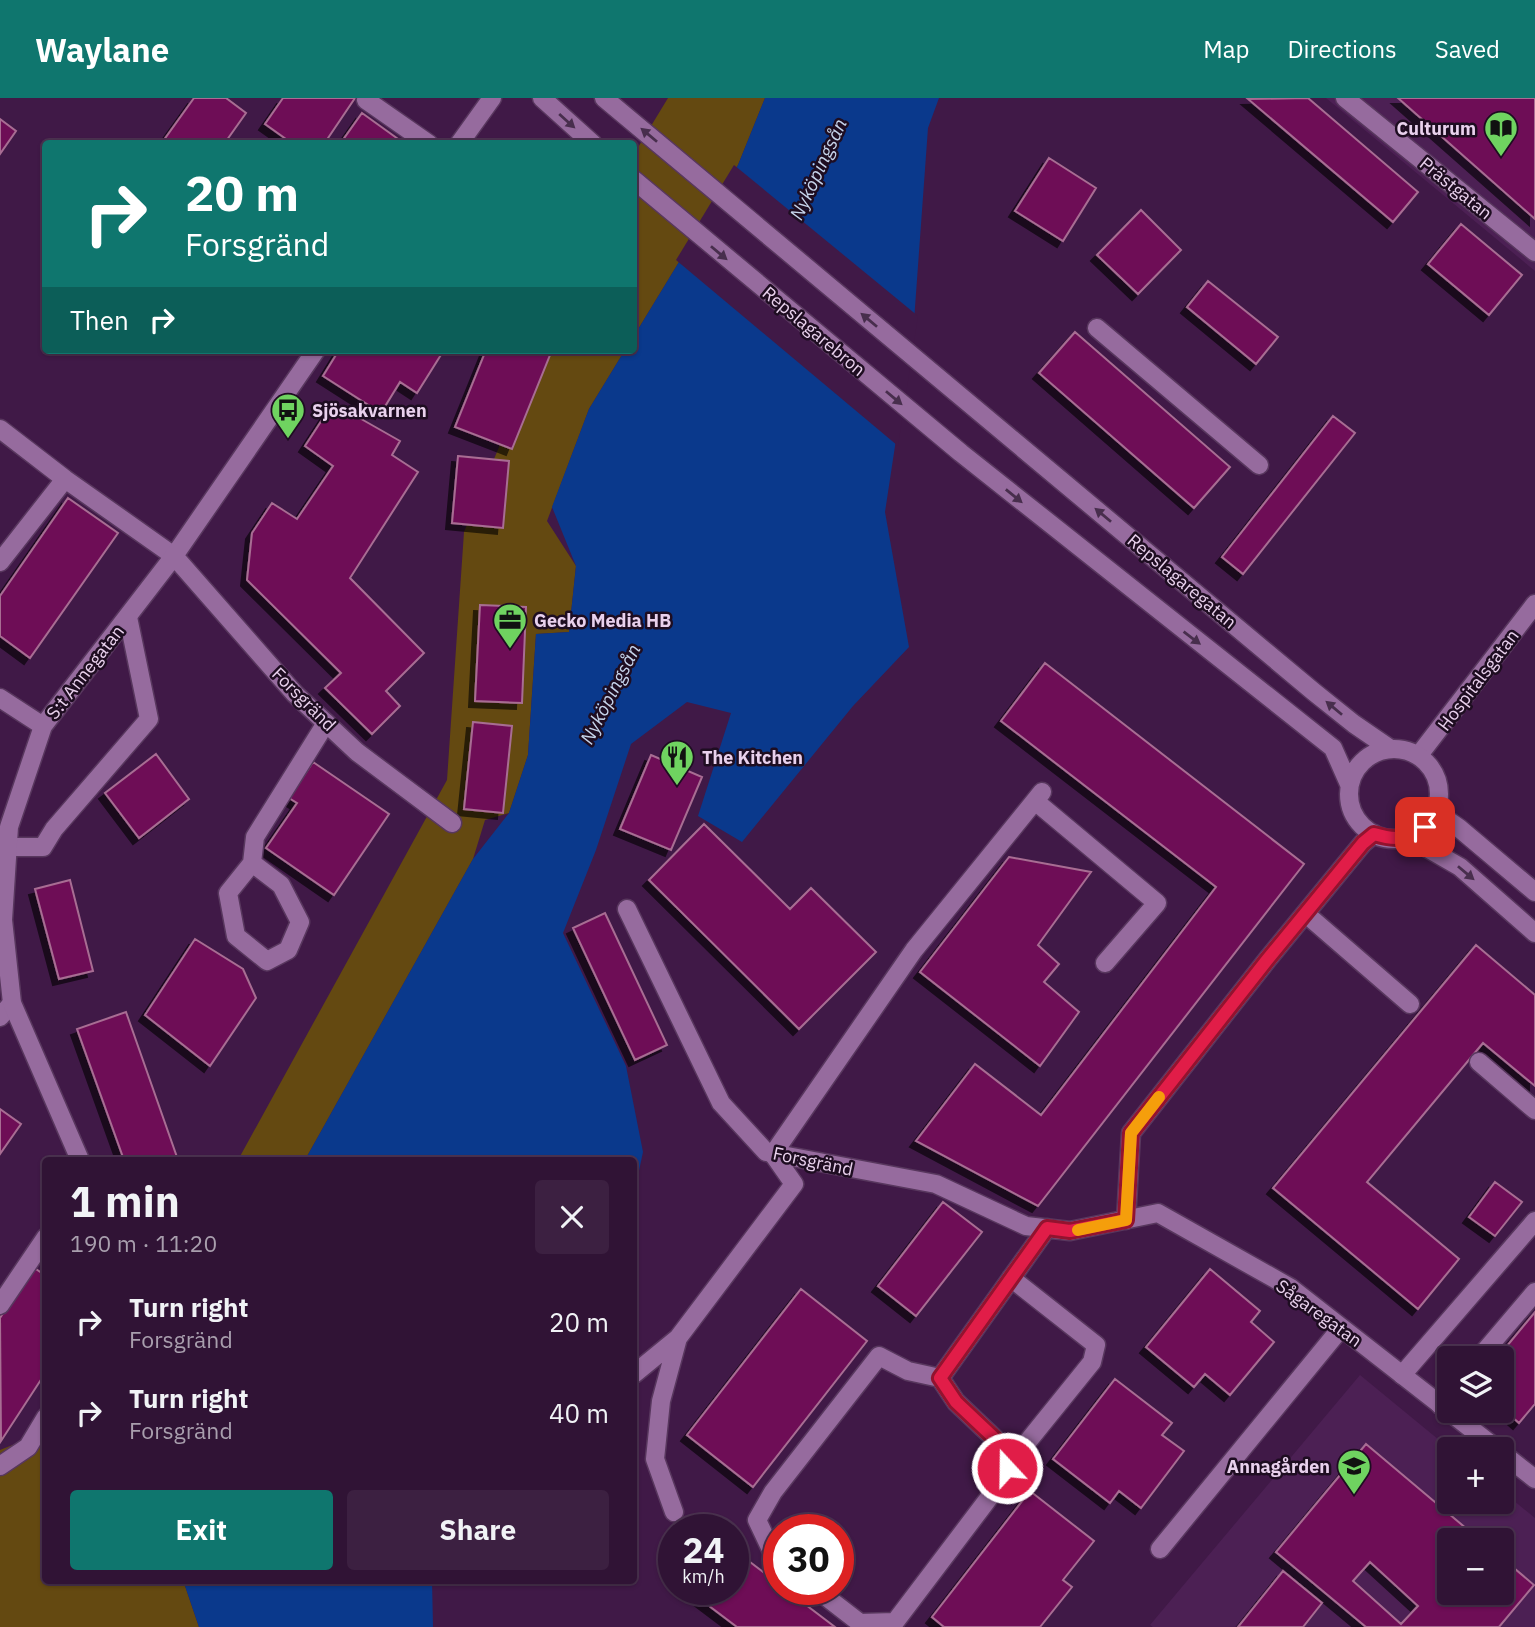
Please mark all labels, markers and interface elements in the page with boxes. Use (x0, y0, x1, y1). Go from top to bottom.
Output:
text: Waylane (35, 28, 169, 71)
text: Map (1203, 33, 1249, 65)
text: Directions (1287, 33, 1397, 65)
text: Saved (1435, 33, 1500, 65)
library icon: Culturum (1482, 109, 1520, 158)
one-way arrow (558, 113, 576, 129)
water label: Nyköpingsån (784, 114, 852, 224)
place label: Culturum (1396, 117, 1476, 140)
one-way arrow (640, 128, 657, 143)
street label: Prästgatan (1415, 152, 1497, 224)
text: 20 m (185, 161, 299, 224)
icon: right (70, 168, 161, 259)
text: Forsgränd (185, 223, 329, 265)
one-way arrow (710, 245, 727, 260)
street label: Repslagarebron (758, 281, 870, 381)
icon: right (143, 301, 181, 339)
text: Then (70, 303, 129, 337)
one-way arrow (861, 313, 878, 328)
one-way arrow (885, 390, 903, 406)
bus stop icon: Sjösakvarnen (269, 391, 307, 440)
place label: Sjösakvarnen (312, 399, 427, 422)
one-way arrow (1006, 488, 1023, 503)
one-way arrow (1094, 508, 1111, 523)
street label: Repslagaregatan (1123, 529, 1241, 633)
office icon: Gecko Media HB (491, 601, 529, 650)
place label: Gecko Media HB (534, 609, 671, 632)
street label: S:t Annegatan (41, 620, 129, 724)
street label: Hospitalsgatan (1432, 625, 1524, 735)
one-way arrow (1182, 631, 1200, 646)
water label: Nyköpingsån (575, 640, 645, 748)
street label: Forsgränd (267, 662, 341, 736)
one-way arrow (1325, 700, 1343, 715)
restaurant icon: The Kitchen (658, 738, 696, 787)
place label: The Kitchen (702, 746, 803, 769)
pin (1395, 797, 1455, 857)
icon: arrive (1406, 808, 1444, 846)
one-way arrow (1458, 865, 1475, 880)
street label: Forsgränd (771, 1141, 855, 1181)
text: 1 min (70, 1174, 180, 1229)
button: close (535, 1180, 609, 1254)
text: 190 m · 11:20 (70, 1228, 217, 1258)
street label: Sågaregatan (1271, 1274, 1367, 1352)
text: Turn right (129, 1290, 248, 1324)
icon: right (70, 1303, 108, 1341)
text: 20 m (549, 1305, 609, 1339)
text: Forsgränd (129, 1324, 233, 1354)
map controls (1437, 1346, 1514, 1605)
button: layers (1437, 1346, 1514, 1423)
text: Turn right (129, 1381, 248, 1415)
icon: right (70, 1394, 108, 1432)
text: 40 m (549, 1396, 609, 1430)
text: Forsgränd (129, 1415, 233, 1445)
position arrow (970, 1431, 1044, 1505)
button: + (1437, 1437, 1514, 1514)
school or university icon: Annagården (1335, 1447, 1373, 1496)
place label: Annagården (1227, 1455, 1330, 1478)
button: Exit (70, 1490, 333, 1570)
button: Share (347, 1490, 609, 1570)
speed limit sign: 30 (763, 1514, 854, 1605)
text: 24 (682, 1527, 725, 1573)
button: − (1437, 1528, 1514, 1605)
text: km/h (682, 1565, 725, 1588)

